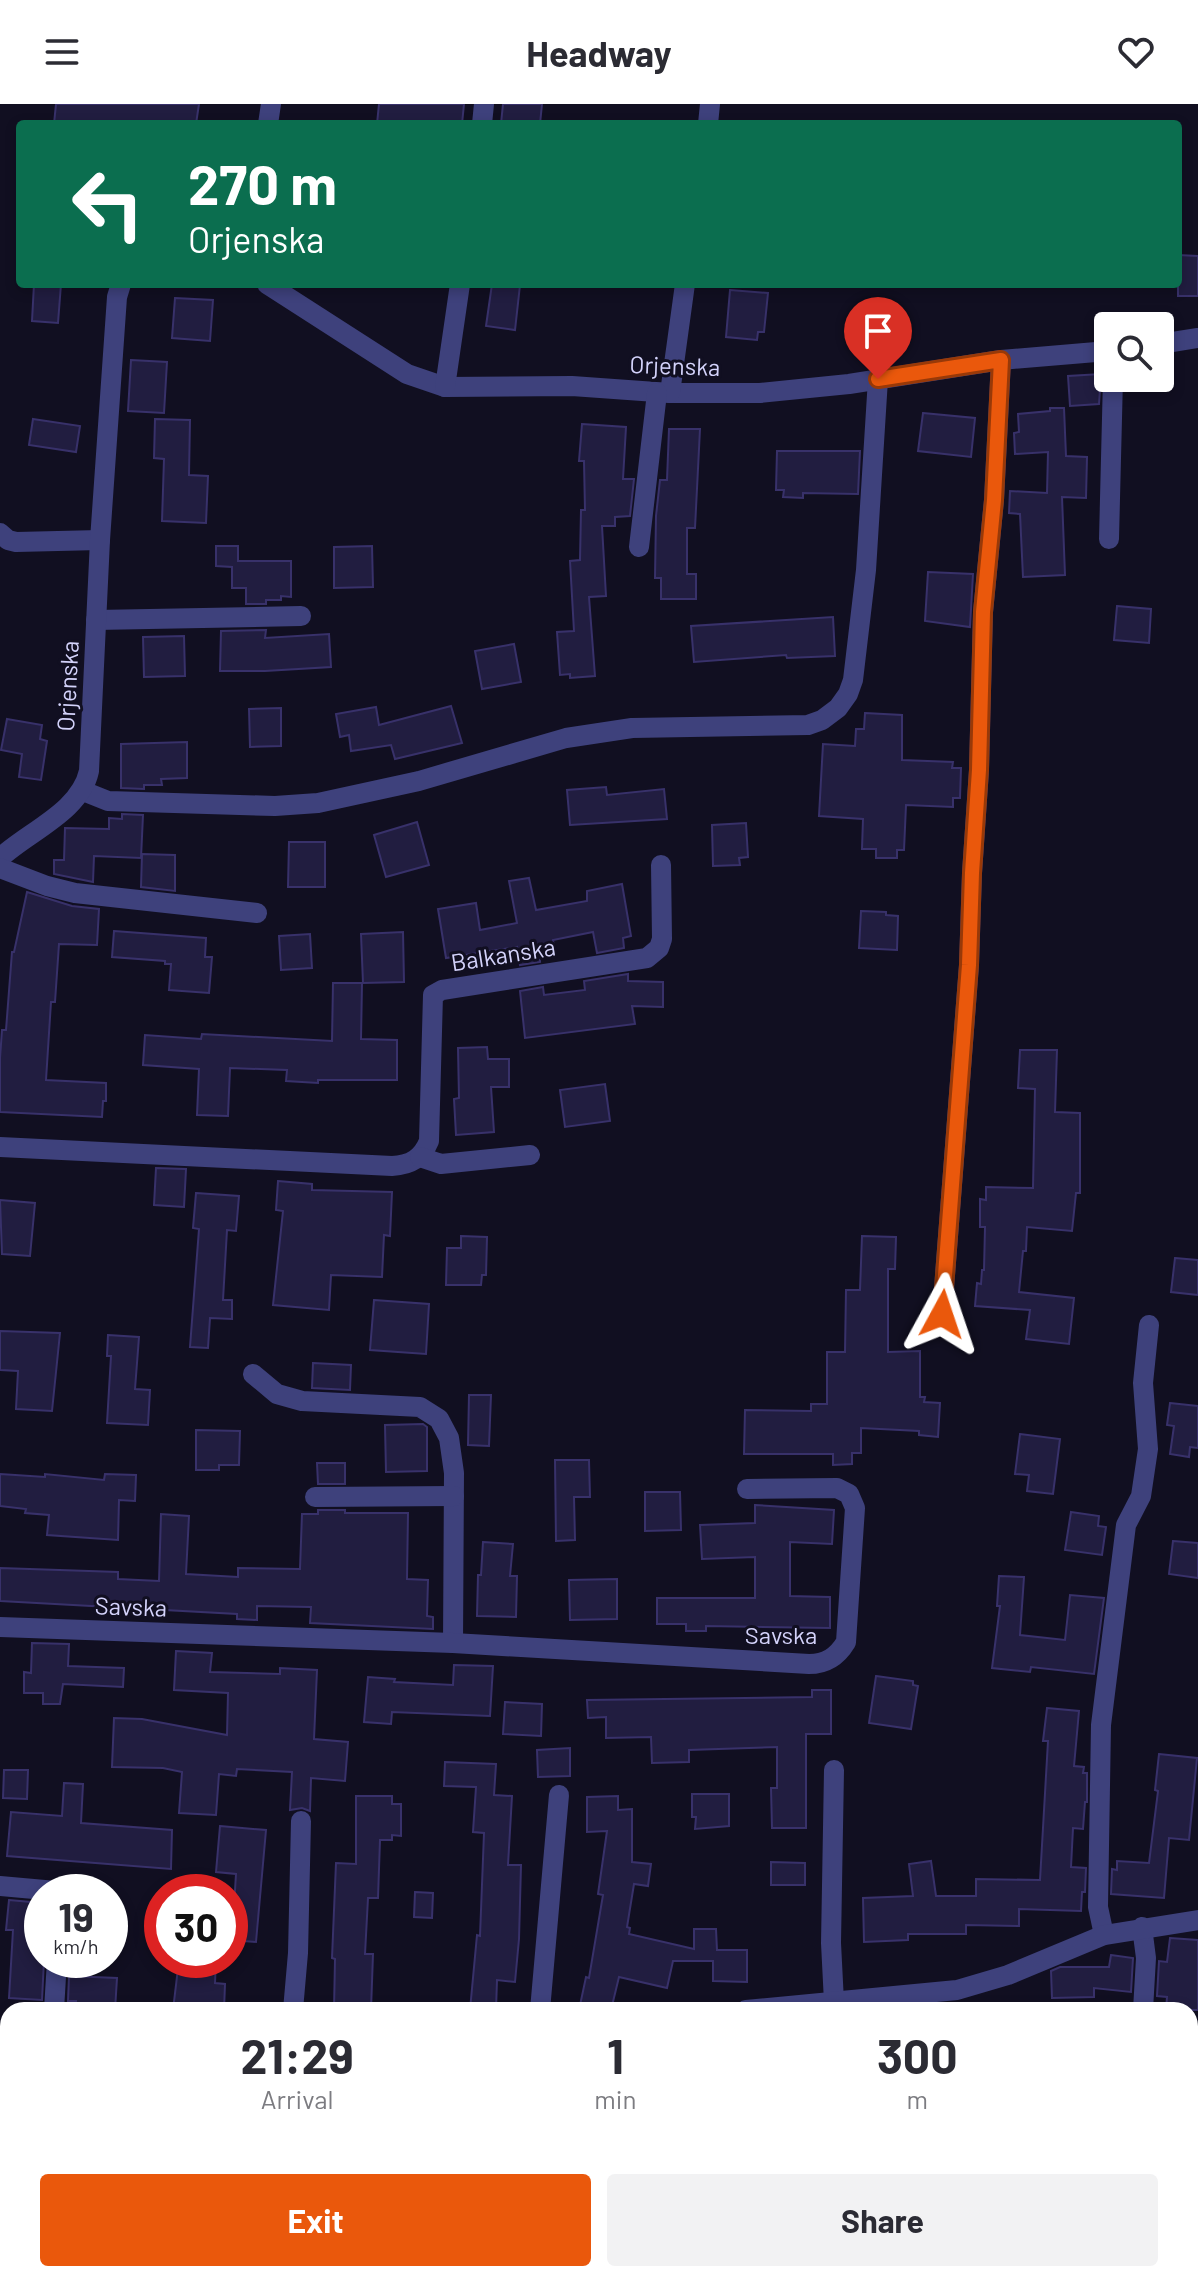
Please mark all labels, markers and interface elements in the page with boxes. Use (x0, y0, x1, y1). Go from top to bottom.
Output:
icon: menu (40, 30, 84, 74)
icon: heart (1114, 30, 1158, 74)
text: Headway (526, 31, 672, 74)
text: 270 m (188, 149, 337, 216)
icon: left (56, 152, 160, 256)
text: Orjenska (188, 217, 324, 260)
pin (844, 297, 912, 379)
icon: arrive (856, 309, 900, 353)
map controls (1094, 312, 1174, 392)
button: search (1094, 312, 1174, 392)
street label: Orjenska (629, 349, 721, 381)
street label: Orjenska (50, 640, 84, 732)
street label: Balkanska (449, 931, 557, 977)
position arrow (900, 1272, 984, 1356)
street label: Savska (94, 1590, 168, 1622)
street label: Savska (745, 1620, 817, 1649)
speed limit sign: 30 (144, 1874, 248, 1978)
text: 19 (58, 1892, 94, 1940)
text: km/h (53, 1934, 99, 1958)
text: 21:29 (240, 2026, 354, 2084)
text: 1 (607, 2026, 624, 2084)
text: 300 (877, 2026, 958, 2084)
text: Arrival (261, 2083, 333, 2114)
text: min (594, 2083, 636, 2114)
text: m (906, 2083, 928, 2114)
button: Exit (40, 2174, 591, 2266)
button: Share (607, 2174, 1158, 2266)

